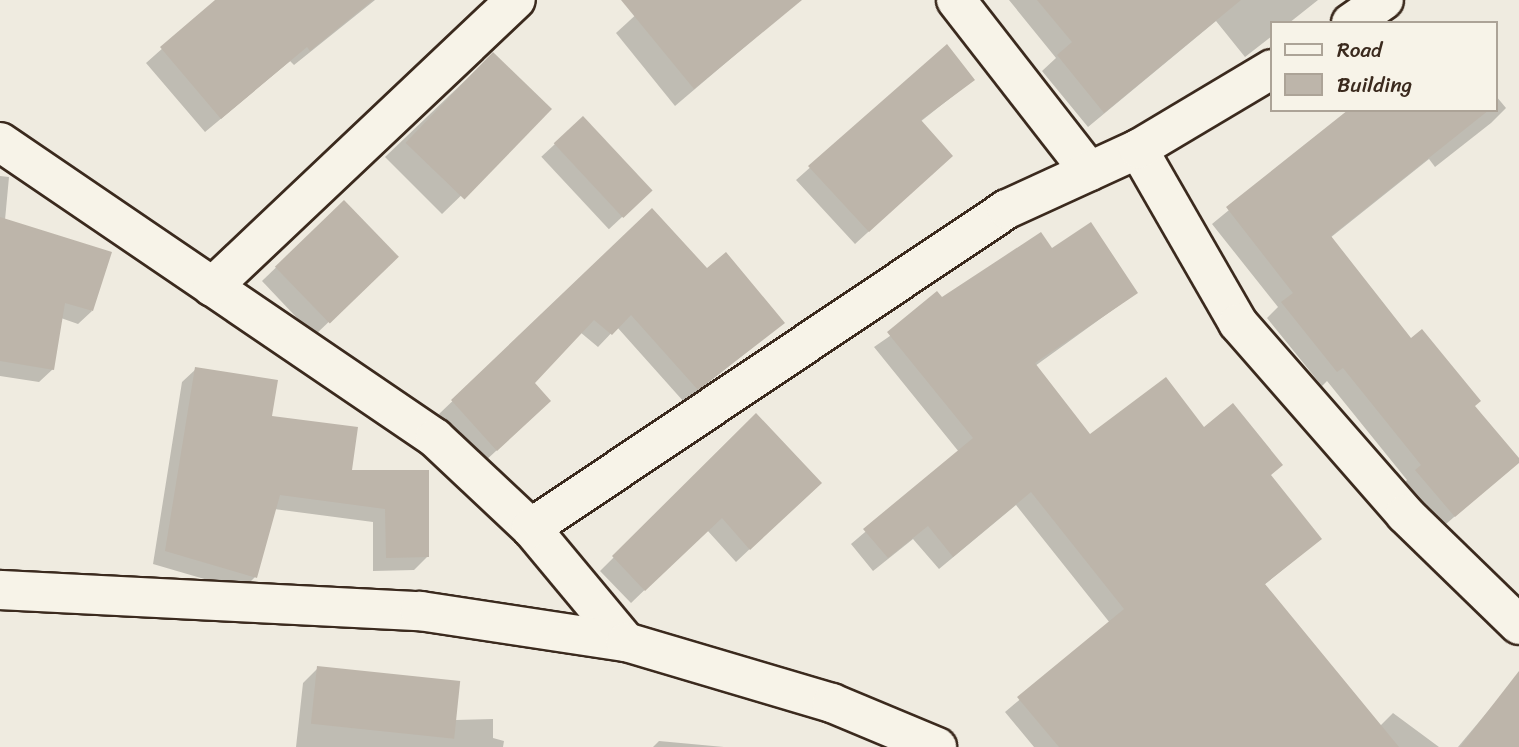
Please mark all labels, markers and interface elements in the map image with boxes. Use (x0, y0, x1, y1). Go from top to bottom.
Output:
legend (1270, 21, 1498, 112)
text: Road (1337, 31, 1382, 69)
text: Building (1337, 66, 1412, 104)

